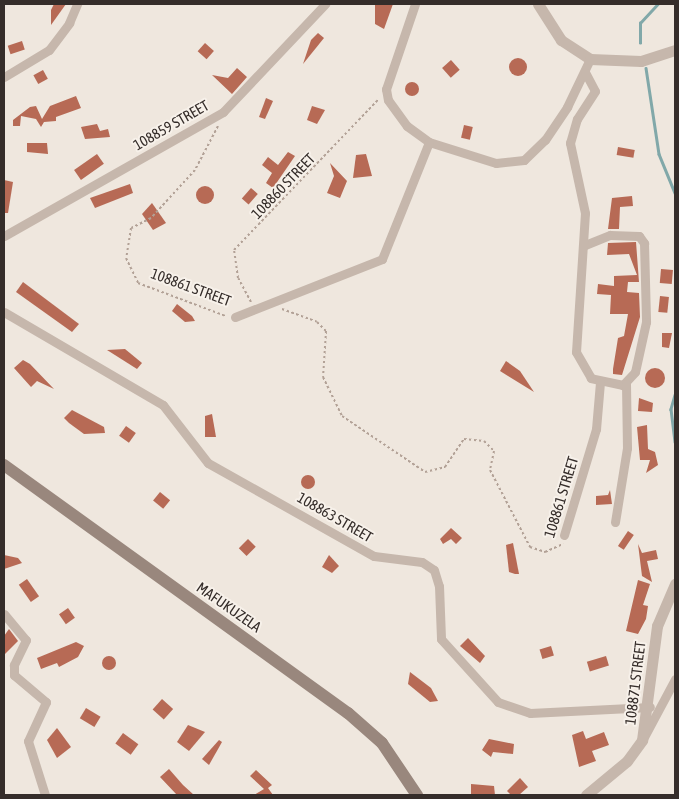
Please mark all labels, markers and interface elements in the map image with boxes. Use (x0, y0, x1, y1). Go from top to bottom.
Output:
street label: 108859 STREET (130, 96, 212, 154)
street label: 108860 STREET (247, 149, 319, 223)
street label: 108861 STREET (148, 264, 234, 310)
street label: 108861 STREET (540, 454, 582, 540)
street label: 108863 STREET (294, 488, 376, 546)
street label: MAFUKUZELA (193, 578, 265, 636)
street label: 108871 STREET (621, 640, 649, 726)

